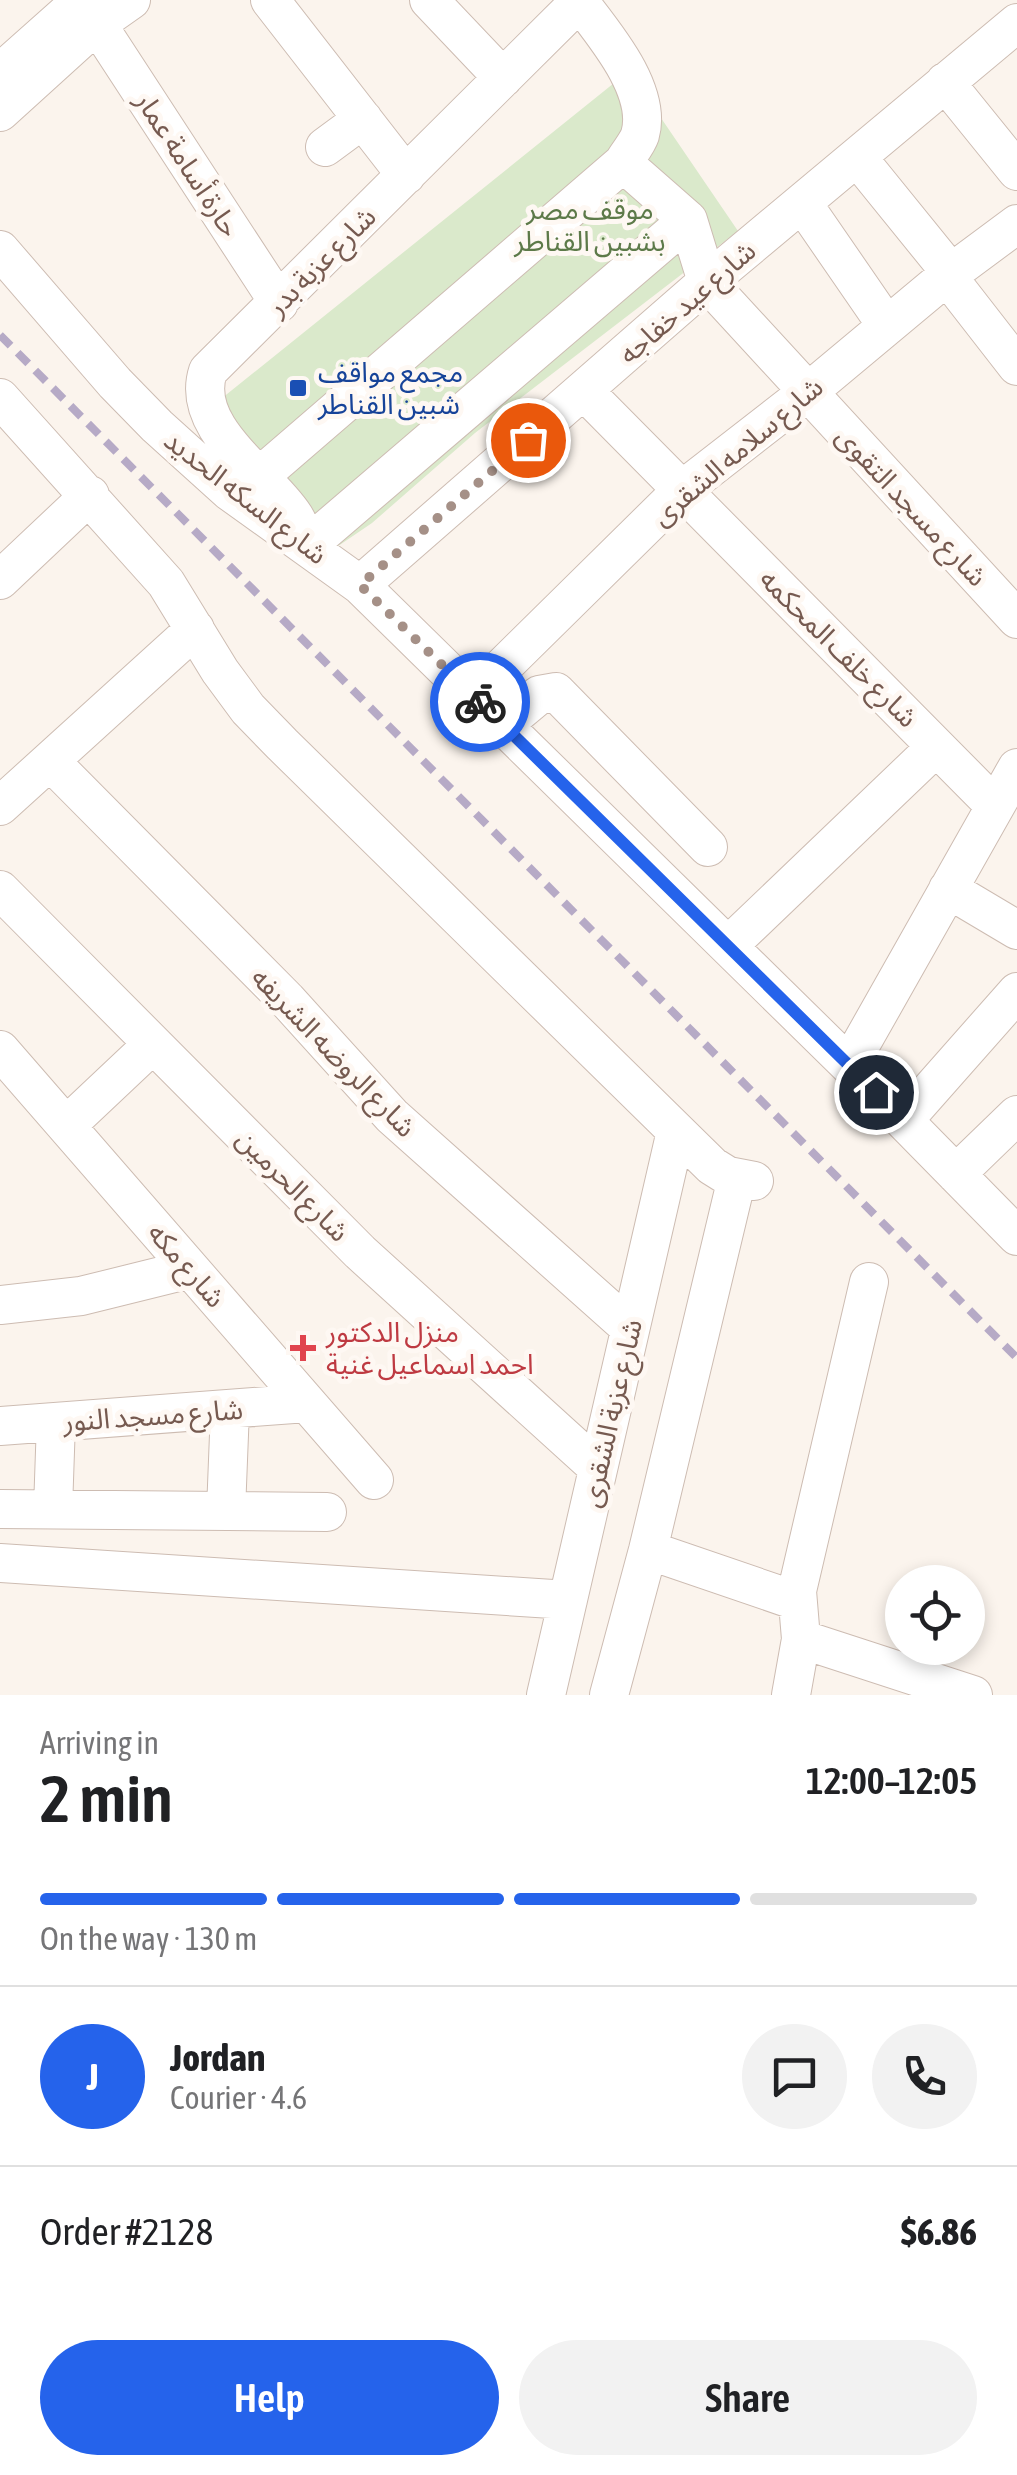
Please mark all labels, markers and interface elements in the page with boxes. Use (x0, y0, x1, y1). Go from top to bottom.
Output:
street label: حارة أسامة عمار (128, 84, 248, 243)
park label: موقف مصر بشبين القناطر (513, 193, 666, 258)
street label: شارع عزبة بدر (259, 200, 385, 326)
street label: شارع عيد خفاجه (612, 234, 765, 374)
place label: مجمع مواقف شبين القناطر (317, 356, 463, 421)
street label: شارع سلامه الشقرى (645, 370, 832, 536)
marker: مجمع مواقف شبين القناطر (287, 377, 309, 399)
pin (486, 398, 571, 483)
icon: bag (501, 413, 556, 468)
street label: شارع مسجد التقوى (826, 420, 994, 596)
street label: شارع السكه الحديد (155, 424, 334, 574)
street label: شارع خلف المحكمه (750, 562, 925, 737)
courier (430, 652, 530, 752)
icon: bike (453, 675, 508, 730)
street label: شارع الروضه الشريفه (242, 961, 423, 1147)
pin (834, 1050, 919, 1135)
icon: home (849, 1065, 904, 1120)
street label: شارع الحرمين (227, 1122, 356, 1251)
street label: شارع مكه (138, 1216, 232, 1317)
place label: منزل الدكتور احمد اسماعيل غنية (325, 1316, 534, 1381)
street label: شارع عزبة الشقرى (574, 1316, 653, 1511)
marker: منزل الدكتور احمد اسماعيل غنية (290, 1335, 316, 1361)
street label: شارع مسجد النور (61, 1393, 245, 1442)
map controls (885, 1565, 985, 1665)
button: locate (885, 1565, 985, 1665)
text: Arriving in (40, 1724, 159, 1761)
text: 12:00–12:05 (806, 1759, 977, 1802)
text: 2 min (40, 1761, 173, 1836)
text: On the way · 130 m (40, 1920, 257, 1957)
button: chat (742, 2024, 847, 2129)
button: phone (872, 2024, 977, 2129)
text: Jordan (170, 2036, 265, 2079)
text: J (86, 2055, 99, 2098)
text: Courier · 4.6 (170, 2079, 307, 2116)
text: Order #2128 (40, 2210, 213, 2253)
text: $6.86 (901, 2210, 977, 2253)
button: Help (40, 2340, 499, 2455)
button: Share (519, 2340, 977, 2455)

